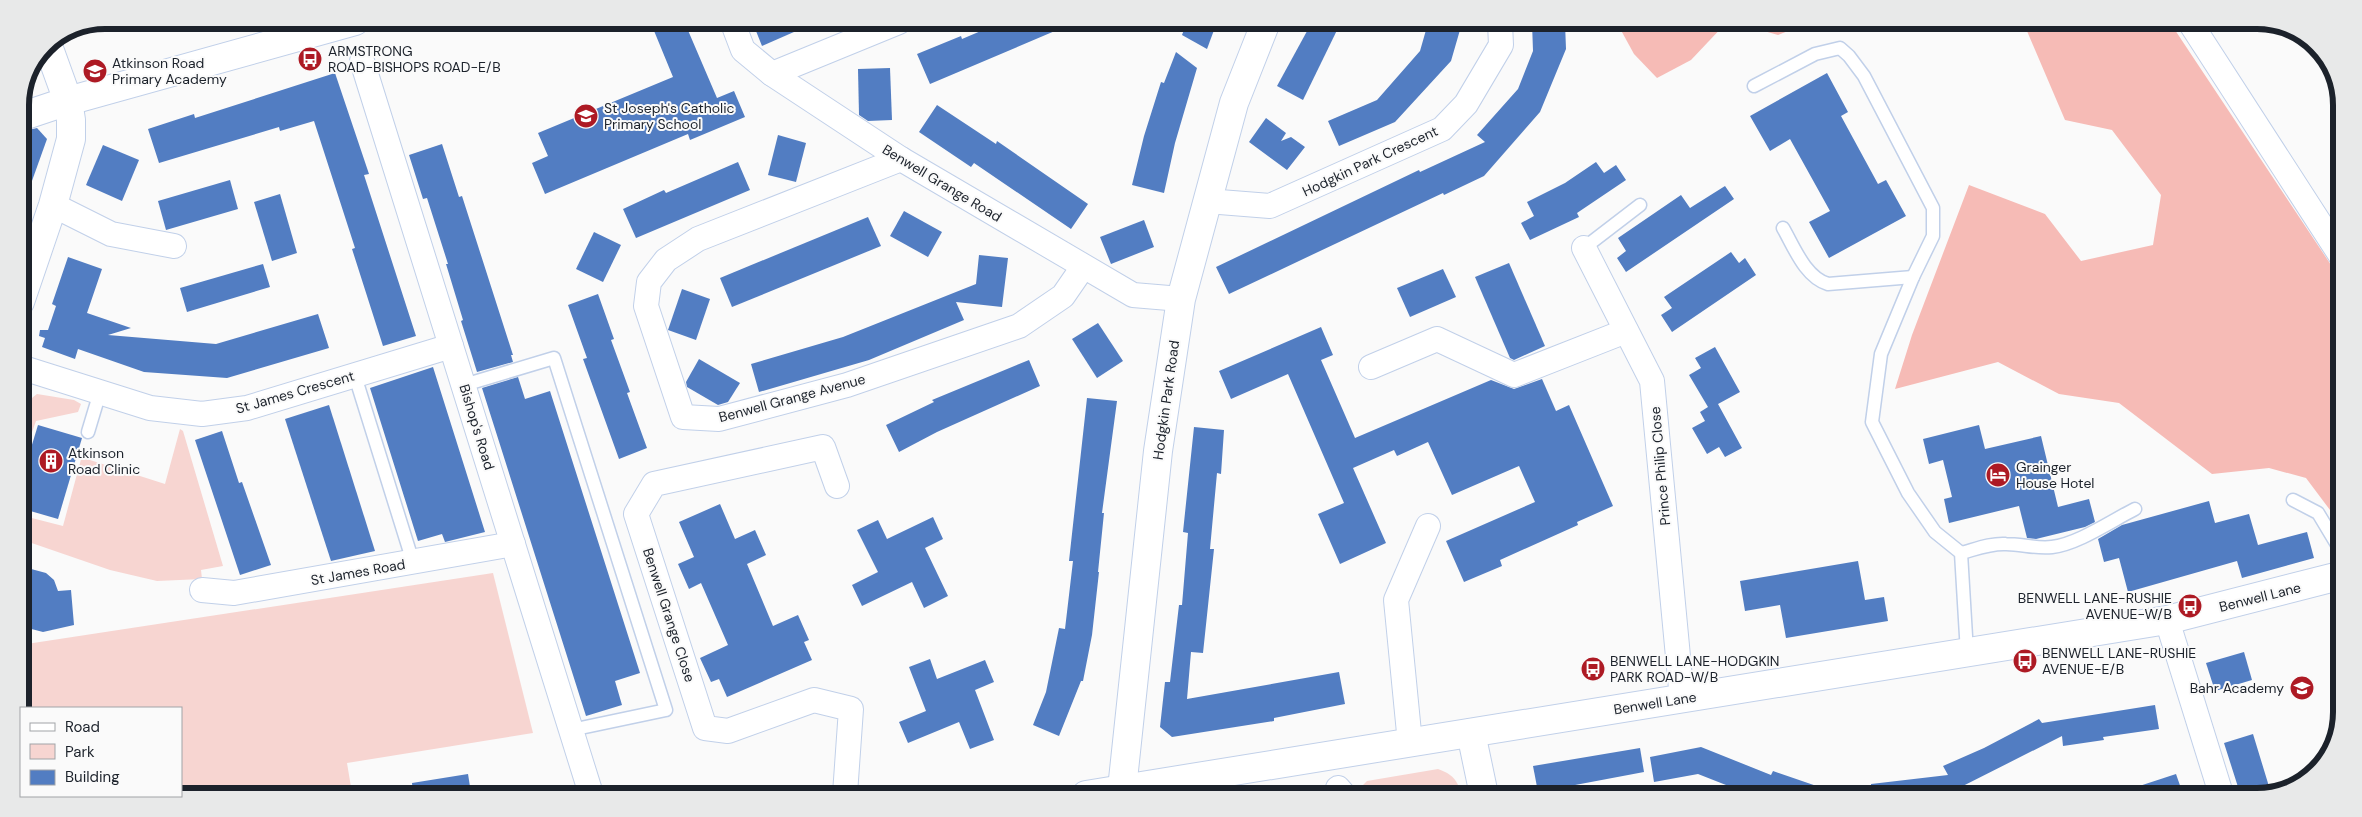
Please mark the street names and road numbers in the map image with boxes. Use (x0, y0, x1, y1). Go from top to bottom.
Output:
street label: Hodgkin Park Crescent (1299, 122, 1441, 200)
street label: Benwell Grange Road (879, 140, 1005, 226)
street label: Hodgkin Park Road (1149, 339, 1183, 461)
street label: St James Crescent (234, 366, 356, 418)
street label: Benwell Grange Avenue (717, 370, 867, 426)
street label: Bishop's Road (455, 382, 499, 472)
street label: Prince Philip Close (1646, 406, 1674, 526)
street label: Benwell Grange Close (639, 546, 699, 684)
street label: St James Road (309, 555, 407, 589)
street label: Benwell Lane (2217, 578, 2303, 616)
street label: Benwell Lane (1612, 688, 1698, 718)

